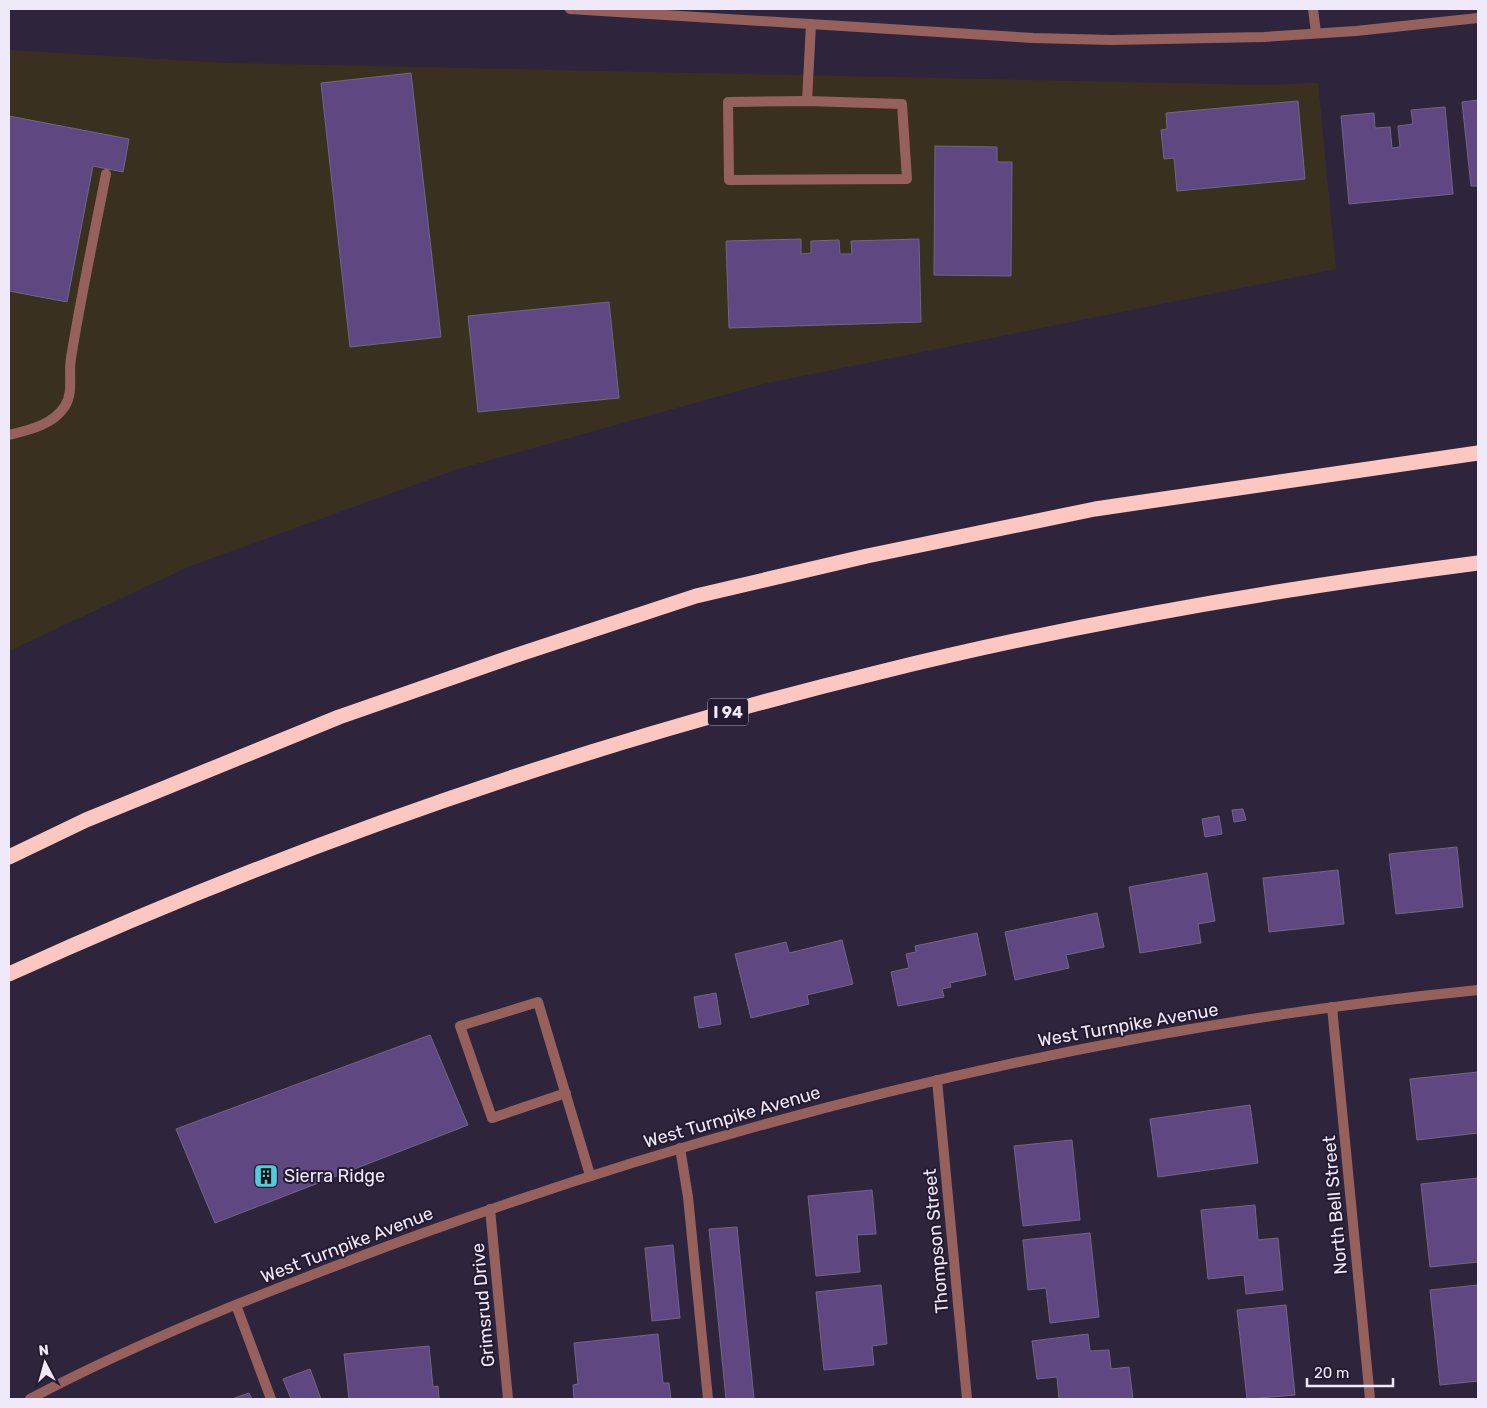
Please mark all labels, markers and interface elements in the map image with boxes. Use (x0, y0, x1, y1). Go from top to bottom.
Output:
road number: I 94 (708, 699, 748, 726)
street label: West Turnpike Avenue (1036, 998, 1220, 1052)
street label: West Turnpike Avenue (641, 1081, 823, 1153)
street label: North Bell Street (1318, 1135, 1352, 1275)
building icon: Sierra Ridge (253, 1163, 279, 1189)
place label: Sierra Ridge (284, 1165, 385, 1187)
street label: Thompson Street (919, 1168, 953, 1314)
street label: West Turnpike Avenue (258, 1202, 436, 1288)
street label: Grimsrud Drive (467, 1242, 499, 1368)
north arrow (20, 1338, 70, 1388)
text: N (38, 1342, 50, 1360)
scale bar (1307, 1356, 1393, 1388)
text: 20 m (1314, 1364, 1349, 1382)

